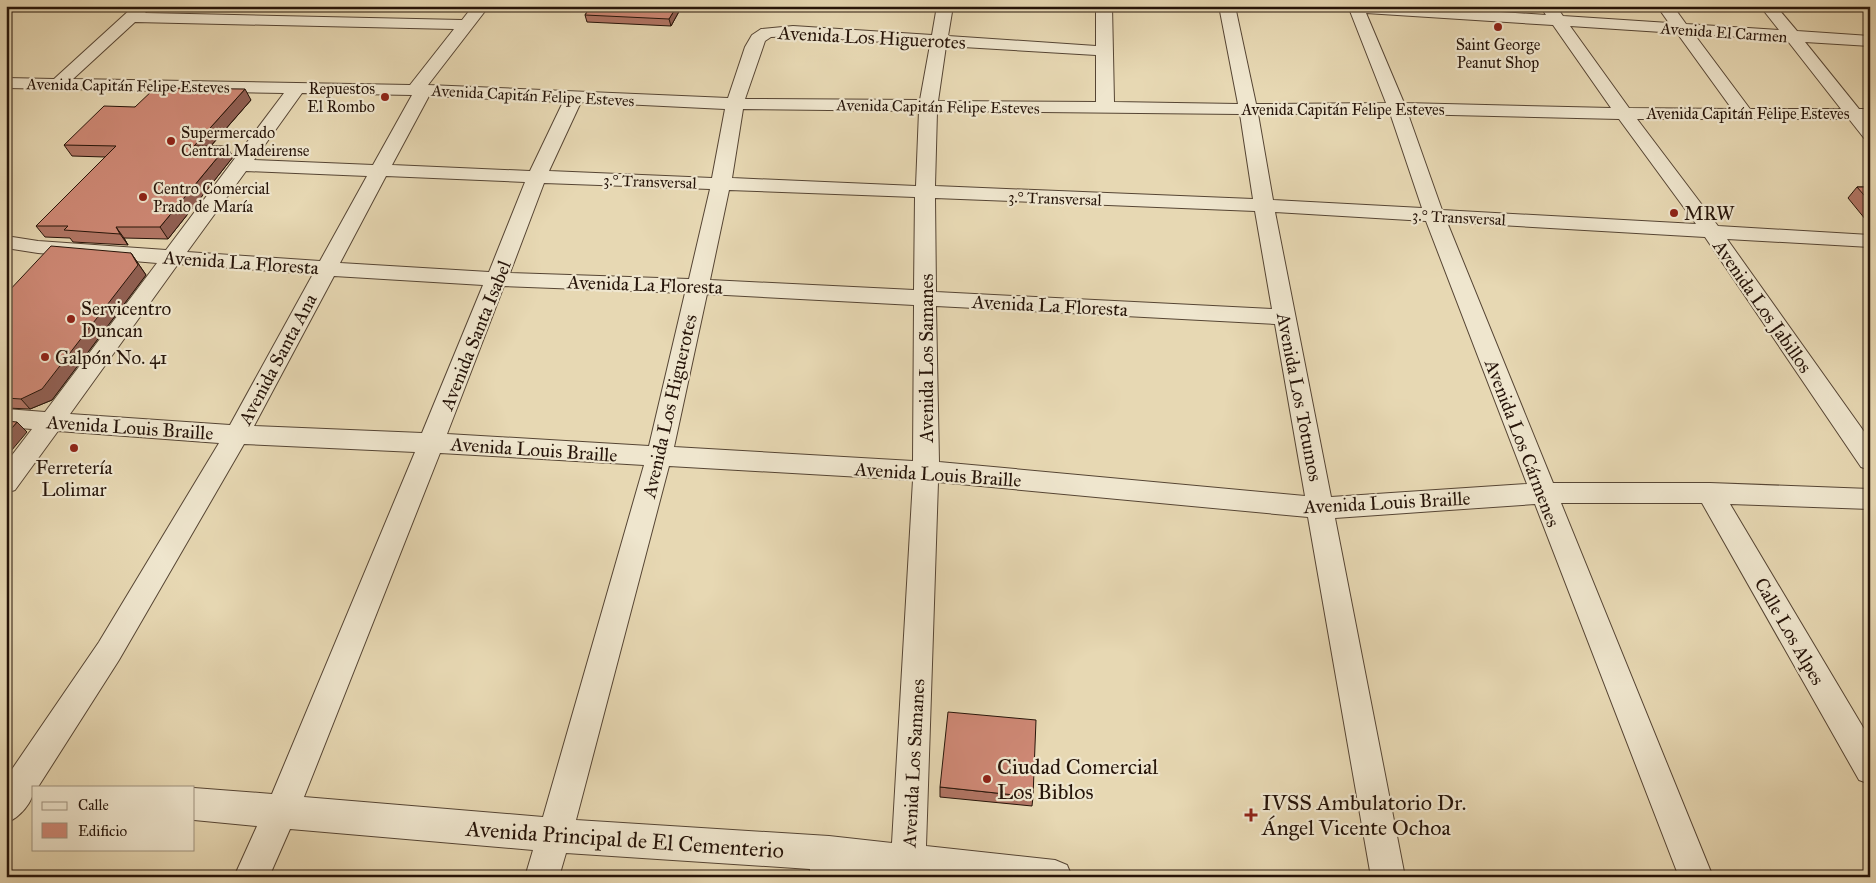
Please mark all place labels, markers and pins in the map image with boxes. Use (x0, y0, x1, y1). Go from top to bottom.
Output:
marker: Saint George Peanut Shop (1492, 21, 1504, 33)
place label: Saint George Peanut Shop (1456, 35, 1541, 72)
place label: Repuestos El Rombo (307, 79, 375, 116)
marker: Repuestos El Rombo (379, 91, 391, 103)
place label: Supermercado Central Madeirense (181, 123, 310, 160)
marker: Supermercado Central Madeirense (165, 135, 177, 147)
place label: Centro Comercial Prado de María (153, 179, 270, 216)
marker: Centro Comercial Prado de María (137, 191, 149, 203)
place label: MRW (1684, 202, 1735, 225)
marker: MRW (1668, 207, 1680, 219)
place label: Servicentro Duncan (81, 297, 171, 342)
marker: Servicentro Duncan (65, 313, 77, 325)
place label: Galpón No. 41 (55, 346, 167, 369)
marker: Galpón No. 41 (39, 351, 51, 363)
marker: Ferretería Lolimar (68, 442, 80, 454)
place label: Ferretería Lolimar (36, 456, 113, 501)
place label: Ciudad Comercial Los Biblos (997, 753, 1158, 805)
marker: Ciudad Comercial Los Biblos (981, 773, 993, 785)
place label: IVSS Ambulatorio Dr. Ángel Vicente Ochoa (1261, 789, 1466, 841)
marker: IVSS Ambulatorio Dr. Ángel Vicente Ochoa (1244, 808, 1258, 822)

